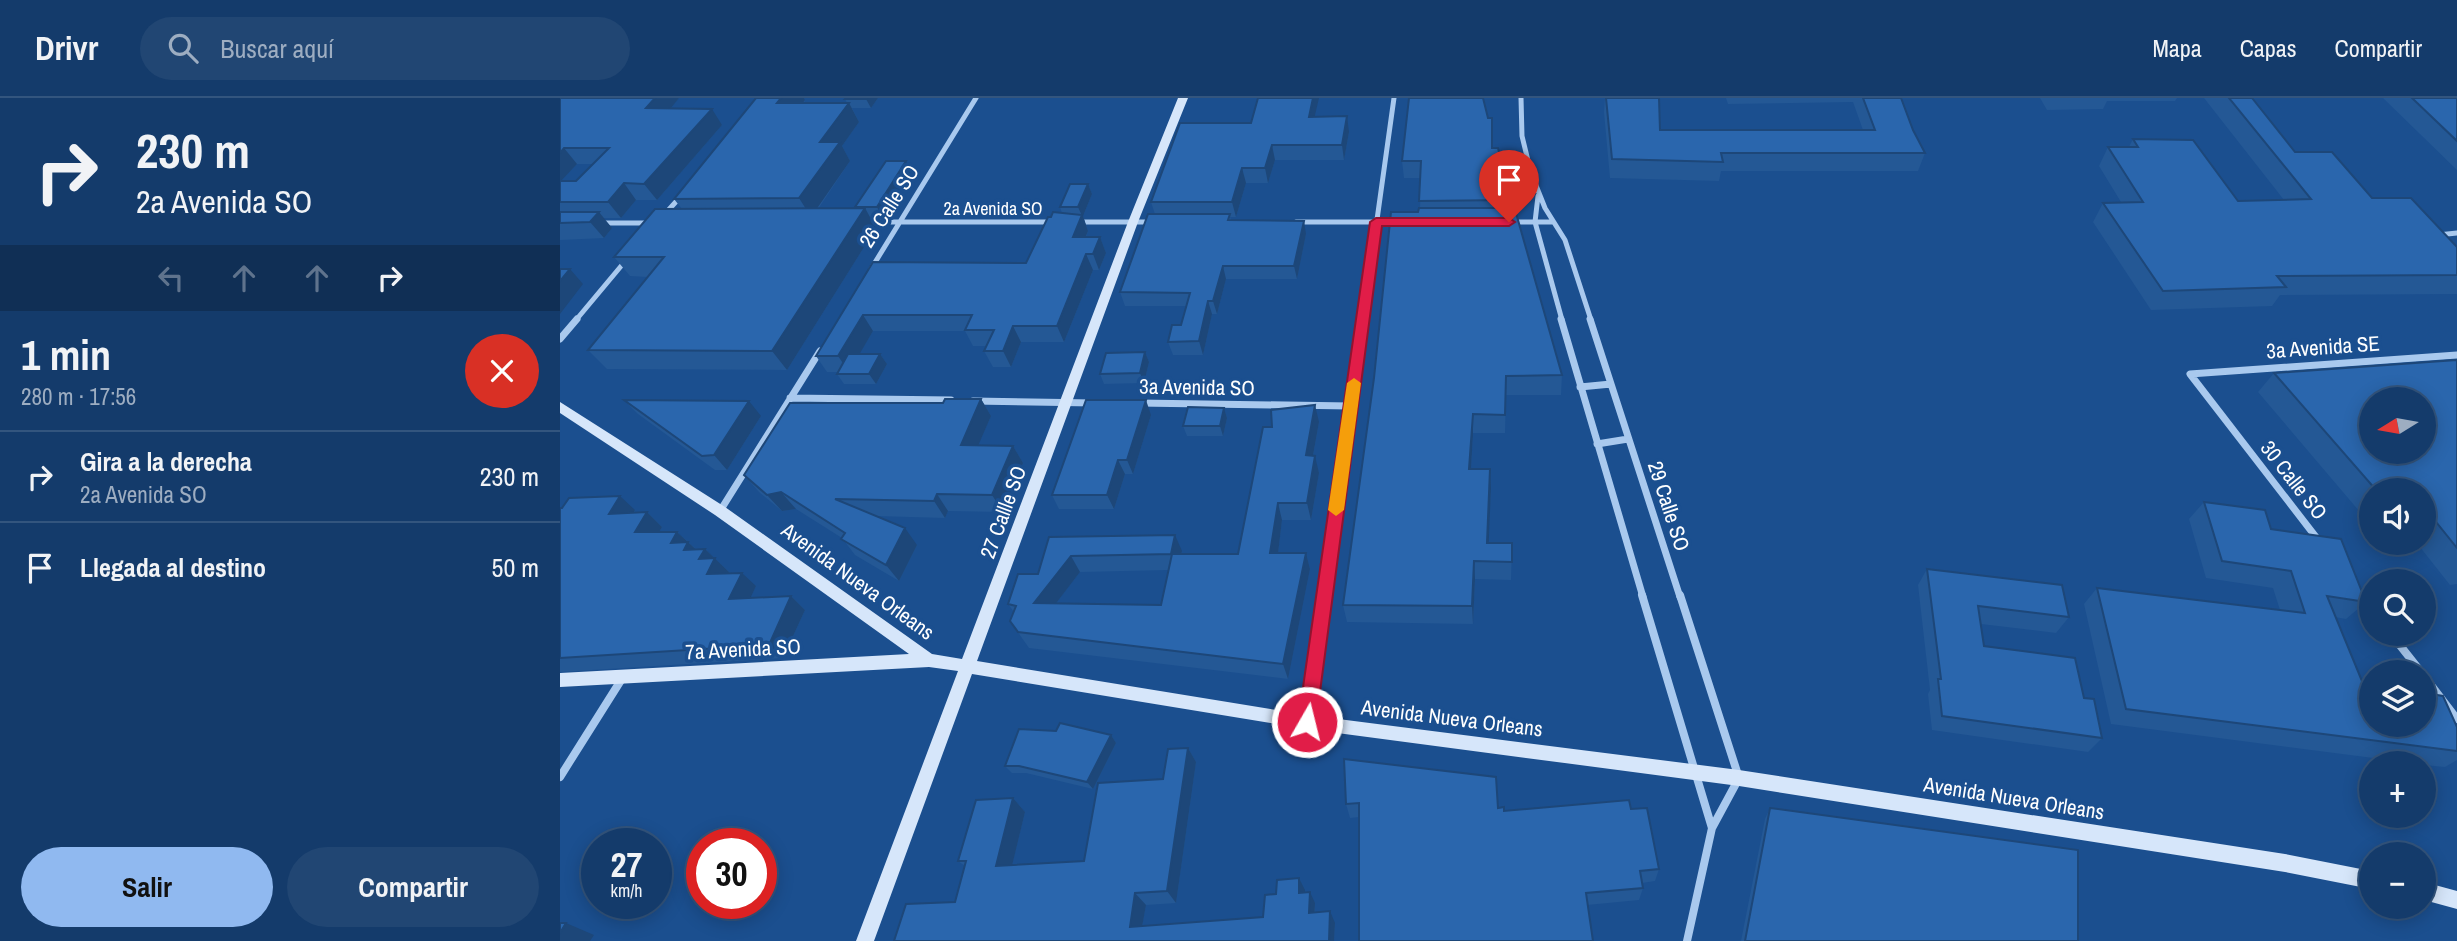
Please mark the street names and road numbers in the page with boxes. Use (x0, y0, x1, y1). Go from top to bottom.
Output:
street label: 26 Calle SO (852, 159, 926, 253)
street label: 2a Avenida SO (943, 196, 1043, 221)
street label: 3a Avenida SE (2265, 329, 2381, 365)
street label: 3a Avenida SO (1139, 371, 1255, 403)
street label: 30 Calle SO (2254, 434, 2334, 526)
street label: 29 Calle SO (1641, 457, 1697, 555)
street label: 27 Callle SO (973, 462, 1033, 562)
street label: Avenida Nueva Orleans (775, 515, 940, 646)
street label: 7a Avenida SO (685, 631, 801, 667)
street label: Avenida Nueva Orleans (1359, 692, 1544, 744)
street label: Avenida Nueva Orleans (1921, 769, 2106, 827)

